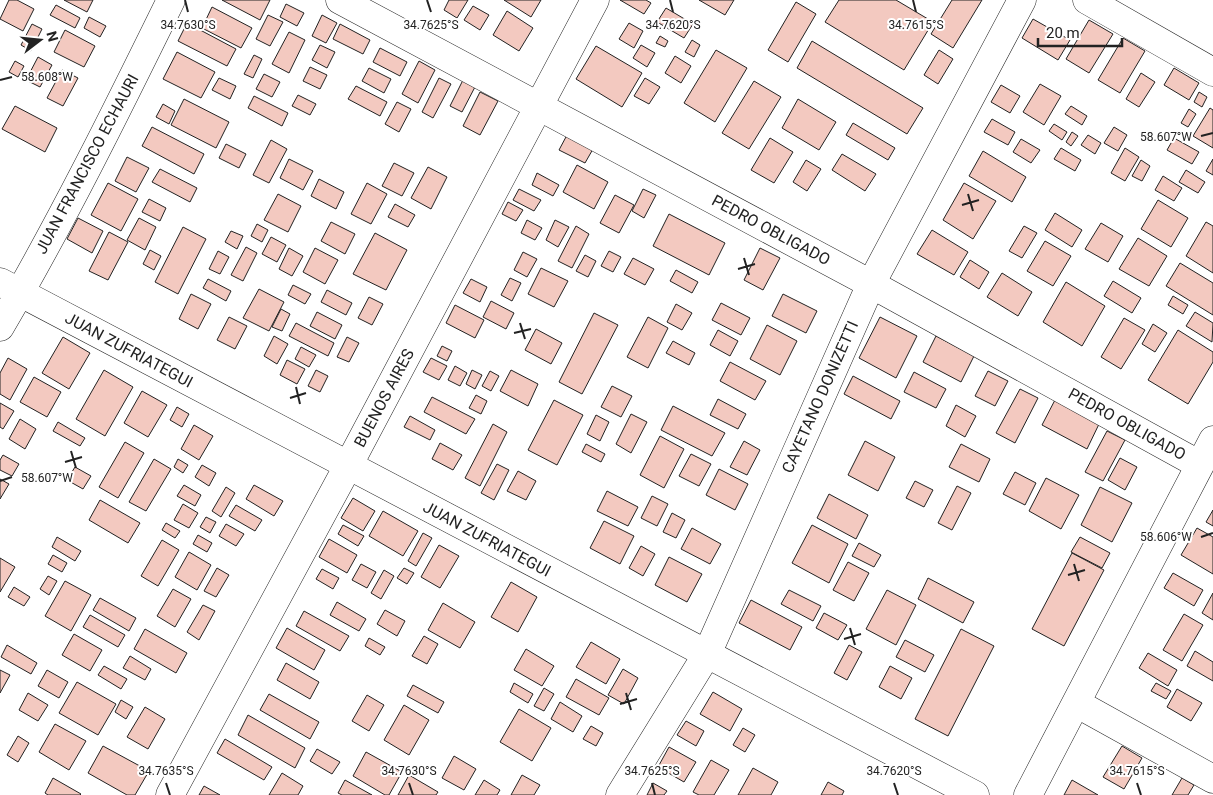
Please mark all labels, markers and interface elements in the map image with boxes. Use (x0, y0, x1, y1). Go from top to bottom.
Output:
north arrow (15, 15, 65, 65)
scale bar (1038, 15, 1122, 47)
text: 34.7630°S (160, 18, 216, 32)
text: 34.7625°S (403, 18, 459, 32)
text: 34.7620°S (645, 18, 701, 32)
text: 34.7615°S (888, 18, 944, 32)
text: 20 m (1046, 24, 1080, 42)
text: N (43, 29, 62, 43)
text: 58.608°W (21, 70, 73, 84)
street label: JUAN FRANCISCO ECHAURI (31, 71, 143, 257)
text: 58.607°W (1140, 130, 1192, 144)
street label: PEDRO OBLIGADO (709, 191, 833, 269)
street label: JUAN ZUFRIATEGUI (62, 308, 196, 392)
street label: CAYETANO DONIZETTI (778, 318, 862, 476)
street label: BUENOS AIRES (350, 346, 418, 450)
street label: PEDRO OBLIGADO (1065, 384, 1189, 464)
text: 58.607°W (21, 471, 73, 485)
street label: JUAN ZUFRIATEGUI (420, 497, 554, 581)
text: 58.606°W (1140, 530, 1192, 544)
text: 34.7635°S (138, 764, 194, 778)
text: 34.7630°S (381, 764, 437, 778)
text: 34.7625°S (624, 764, 680, 778)
text: 34.7620°S (866, 764, 922, 778)
text: 34.7615°S (1109, 764, 1165, 778)

